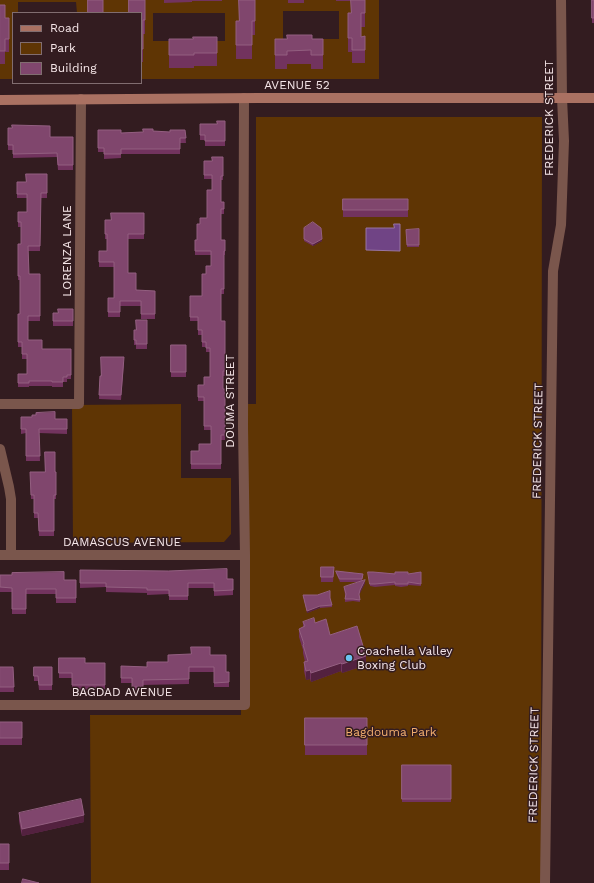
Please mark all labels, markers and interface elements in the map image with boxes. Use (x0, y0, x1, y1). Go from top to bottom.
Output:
legend (12, 12, 142, 84)
text: Road (50, 21, 79, 35)
text: Park (50, 41, 76, 55)
street label: FREDERICK STREET (542, 60, 556, 176)
text: Building (50, 61, 97, 75)
street label: AVENUE 52 (264, 78, 330, 92)
street label: LORENZA LANE (60, 205, 74, 297)
street label: DOUMA STREET (223, 354, 237, 448)
street label: FREDERICK STREET (530, 383, 546, 499)
street label: DAMASCUS AVENUE (63, 535, 181, 549)
place label: Coachella Valley Boxing Club (357, 644, 453, 672)
marker: Coachella Valley Boxing Club (344, 653, 354, 663)
street label: BAGDAD AVENUE (72, 685, 172, 699)
street label: FREDERICK STREET (526, 707, 542, 823)
park label: Bagdouma Park (345, 725, 437, 739)

